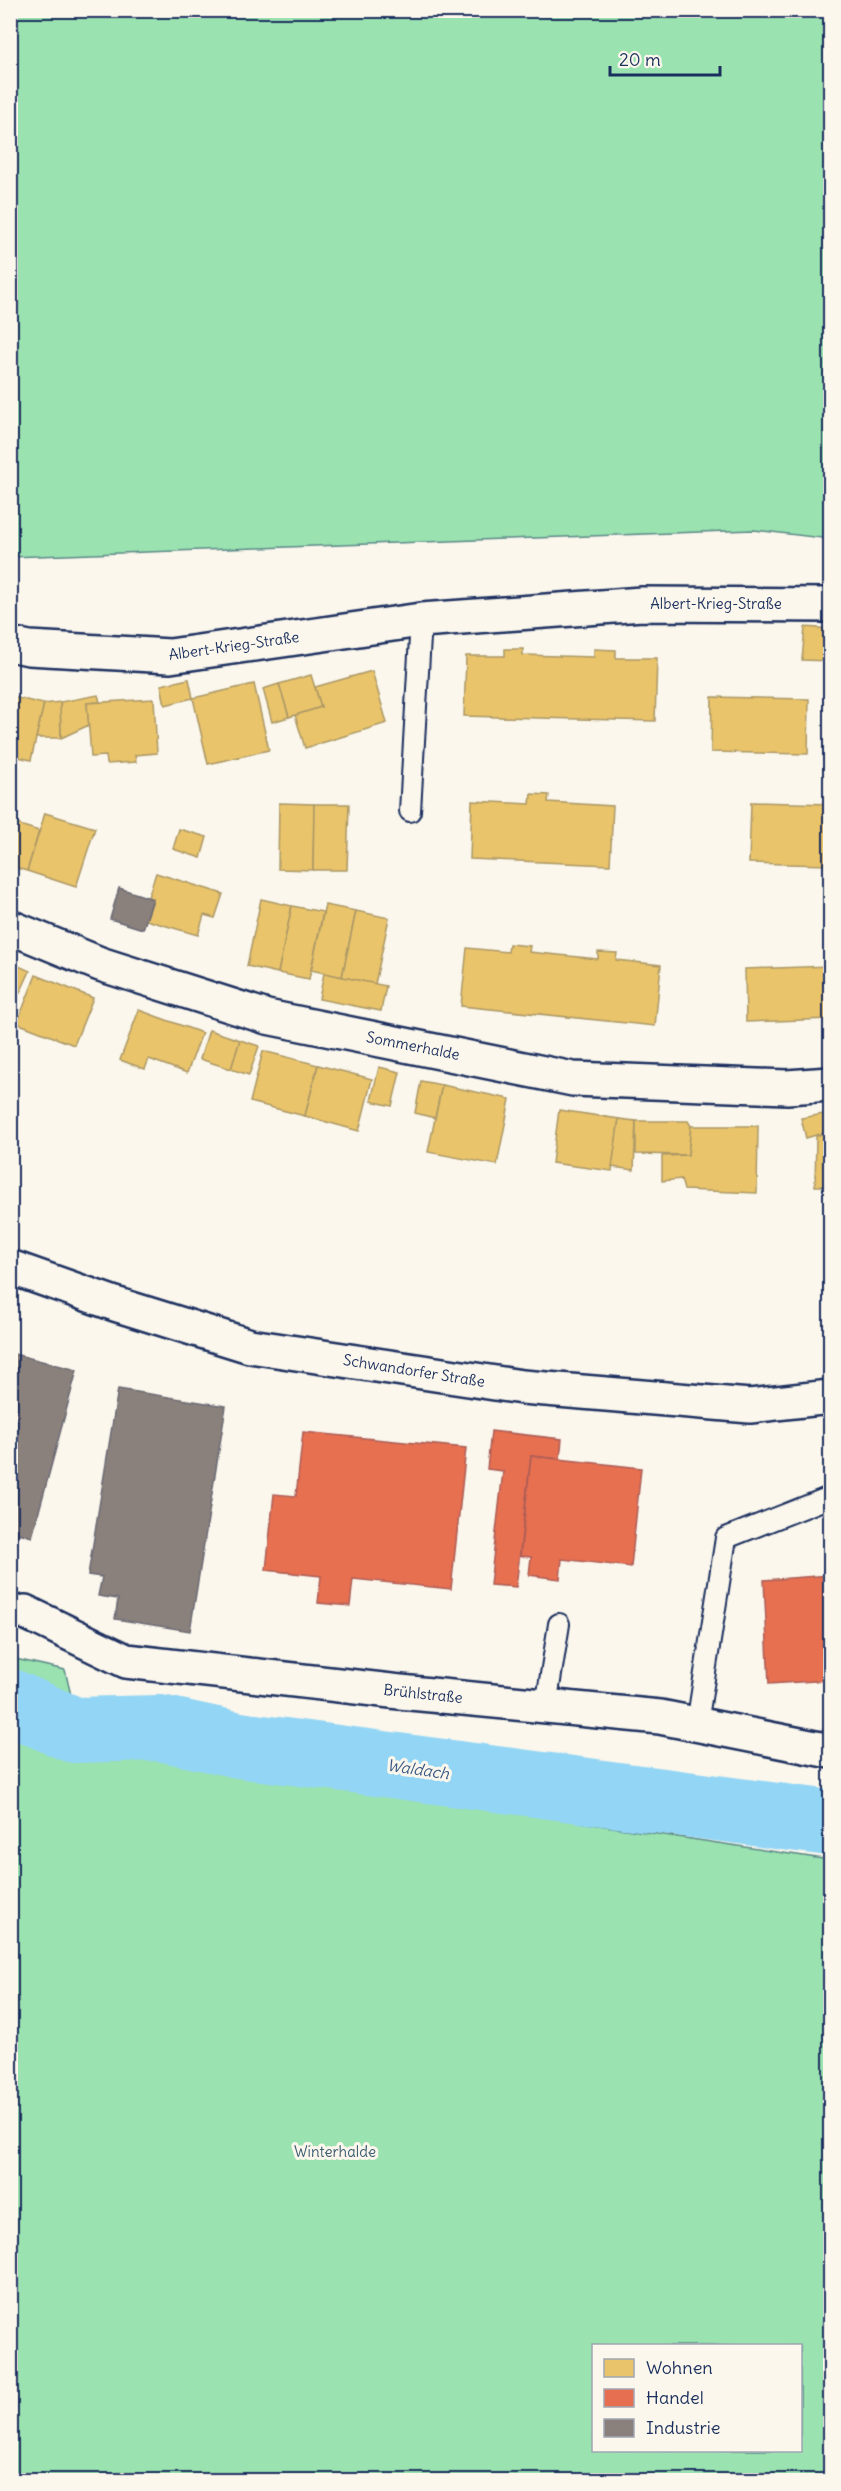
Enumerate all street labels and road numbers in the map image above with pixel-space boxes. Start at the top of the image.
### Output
street label: Albert-Krieg-Straße [650,594,782,613]
street label: Albert-Krieg-Straße [167,627,300,664]
street label: Sommerhalde [365,1027,461,1064]
street label: Schwandorfer Straße [342,1350,486,1391]
street label: Brühlstraße [383,1680,464,1707]

